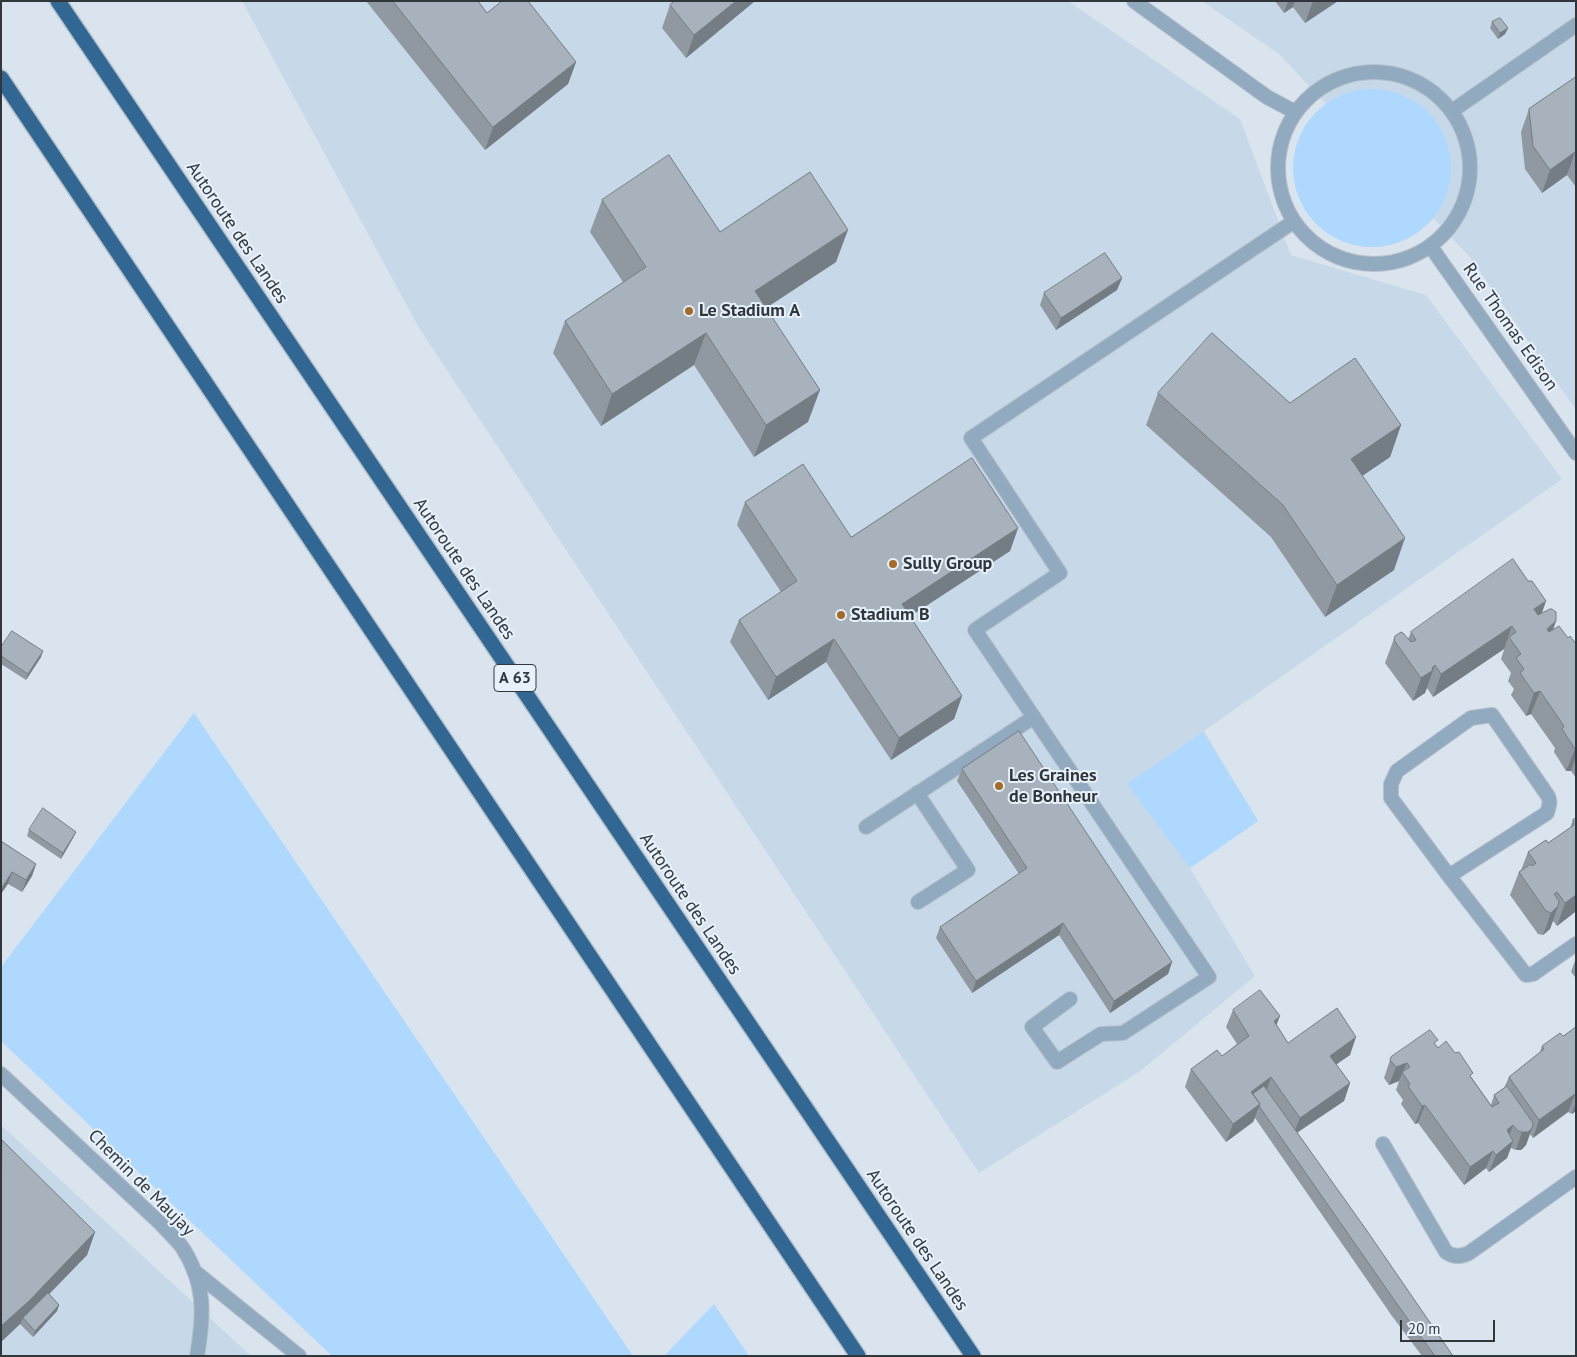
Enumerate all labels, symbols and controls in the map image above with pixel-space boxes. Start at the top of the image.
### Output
street label: Autoroute des Landes [182,158,292,308]
street label: Rue Thomas Edison [1458,259,1562,395]
place label: Le Stadium A [699,300,800,322]
marker: Le Stadium A [683,305,695,317]
street label: Autoroute des Landes [409,494,519,644]
place label: Sully Group [903,553,992,575]
marker: Sully Group [887,558,899,570]
place label: Stadium B [851,604,930,626]
marker: Stadium B [835,609,847,621]
road number: A 63 [494,664,536,691]
place label: Les Graines de Bonheur [1009,765,1097,808]
marker: Les Graines de Bonheur [993,780,1005,792]
street label: Autoroute des Landes [635,829,745,979]
street label: Chemin de Maujay [83,1125,199,1241]
street label: Autoroute des Landes [862,1165,972,1315]
scale bar [1402,1310,1497,1342]
text: 20 m [1408,1319,1441,1338]

